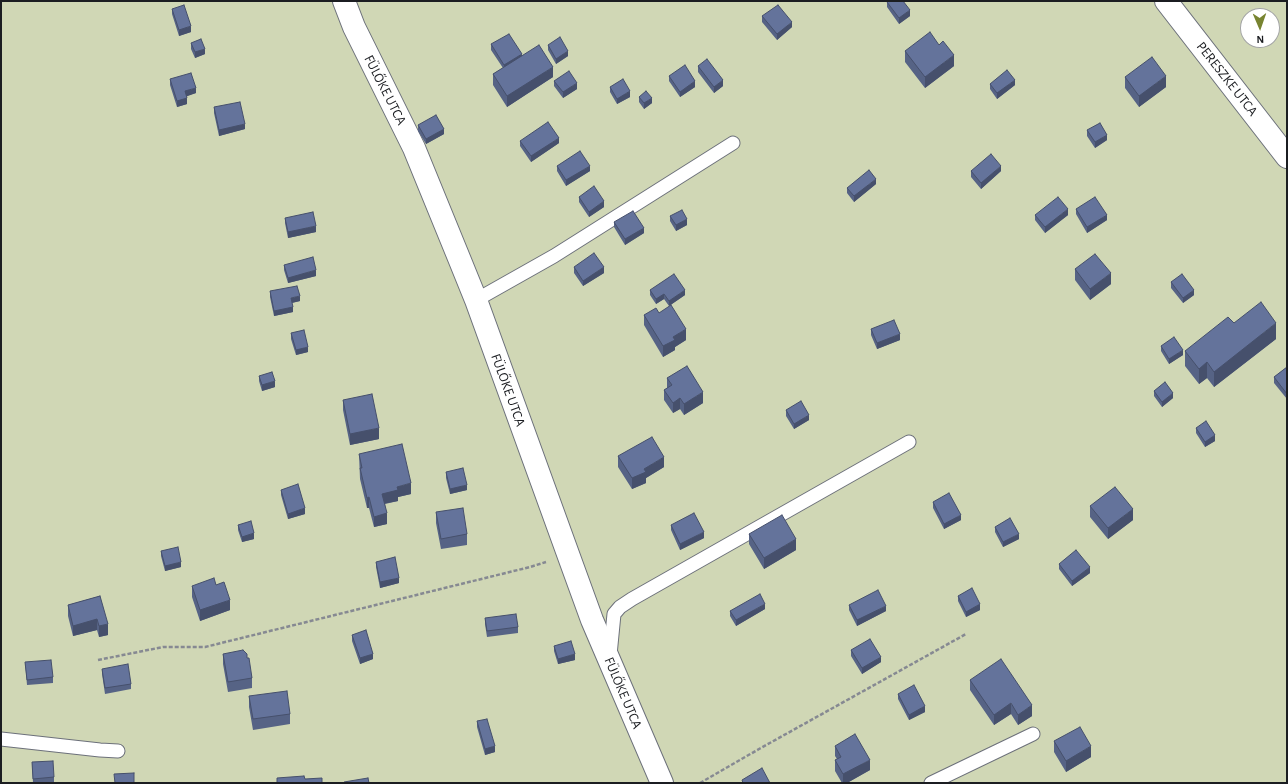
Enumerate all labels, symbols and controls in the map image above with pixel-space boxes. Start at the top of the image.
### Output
north arrow [1240,8,1280,48]
text: N [1256,34,1264,45]
street label: PERESZKE UTCA [1193,38,1261,120]
street label: FÜLŐKE UTCA [360,52,410,128]
street label: FÜLŐKE UTCA [487,351,529,429]
street label: FÜLŐKE UTCA [600,655,646,731]

